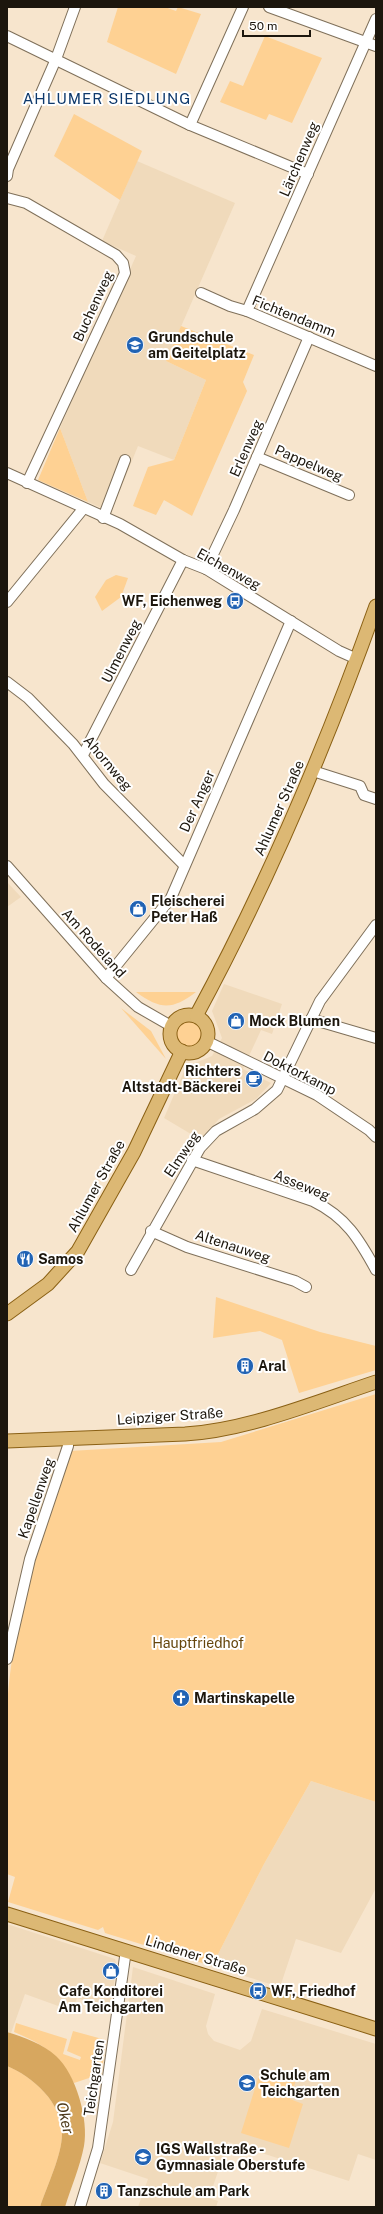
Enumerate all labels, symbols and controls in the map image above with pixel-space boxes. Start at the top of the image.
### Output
scale bar [243,12,310,38]
text: 50 m [249,19,277,33]
district label: AHLUMER SIEDLUNG [23,90,191,107]
street label: Lärchenweg [276,119,322,199]
street label: Buchenweg [70,268,116,344]
street label: Fichtendamm [250,292,338,340]
place label: Grundschule am Geitelplatz [148,329,246,361]
school or university icon: Grundschule am Geitelplatz [125,335,145,355]
street label: Erlenweg [226,417,266,479]
street label: Pappelweg [273,441,346,485]
street label: Eichenweg [194,545,264,593]
bus stop icon: WF, Eichenweg [225,591,245,611]
place label: WF, Eichenweg [122,593,222,609]
street label: Ulmenweg [98,616,144,685]
street label: Ahornweg [80,732,136,794]
street label: Ahlumer Straße [251,758,307,858]
street label: Der Anger [176,767,218,835]
place label: Fleischerei Peter Haß [151,893,225,925]
shop icon: Fleischerei Peter Haß [128,899,148,919]
street label: Am Rodeland [59,905,129,981]
shop icon: Mock Blumen [226,1011,246,1031]
place label: Mock Blumen [249,1013,340,1029]
street label: Doktorkamp [261,1048,339,1098]
place label: Richters Altstadt-Bäckerei [122,1063,241,1095]
cafe icon: Richters Altstadt-Bäckerei [244,1069,264,1089]
street label: Elmweg [161,1128,203,1180]
street label: Ahlumer Straße [64,1137,128,1235]
street label: Asseweg [272,1167,333,1204]
street label: Altenauweg [193,1226,273,1266]
restaurant icon: Samos [15,1249,35,1269]
place label: Samos [38,1251,83,1267]
building icon: Aral [235,1356,255,1376]
place label: Aral [258,1358,287,1374]
street label: Leipziger Straße [116,1404,224,1428]
street label: Kapellenweg [15,1455,57,1541]
park label: Hauptfriedhof [152,1635,244,1651]
church icon: Martinskapelle [171,1688,191,1708]
place label: Martinskapelle [194,1690,295,1706]
street label: Lindener Straße [144,1932,248,1978]
shop icon: Cafe Konditorei Am Teichgarten [101,1961,121,1981]
bus stop icon: WF, Friedhof [248,1981,268,2001]
place label: Cafe Konditorei Am Teichgarten [58,1983,164,2015]
place label: WF, Friedhof [271,1983,356,1999]
street label: Teichgarten [81,2039,107,2117]
place label: Schule am Teichgarten [260,2067,339,2099]
school or university icon: Schule am Teichgarten [237,2073,257,2093]
water label: Oker [54,2100,77,2136]
place label: IGS Wallstraße - Gymnasiale Oberstufe [156,2141,305,2173]
school or university icon: IGS Wallstraße - Gymnasiale Oberstufe [133,2147,153,2167]
building icon: Tanzschule am Park [94,2181,114,2201]
place label: Tanzschule am Park [117,2183,249,2199]

